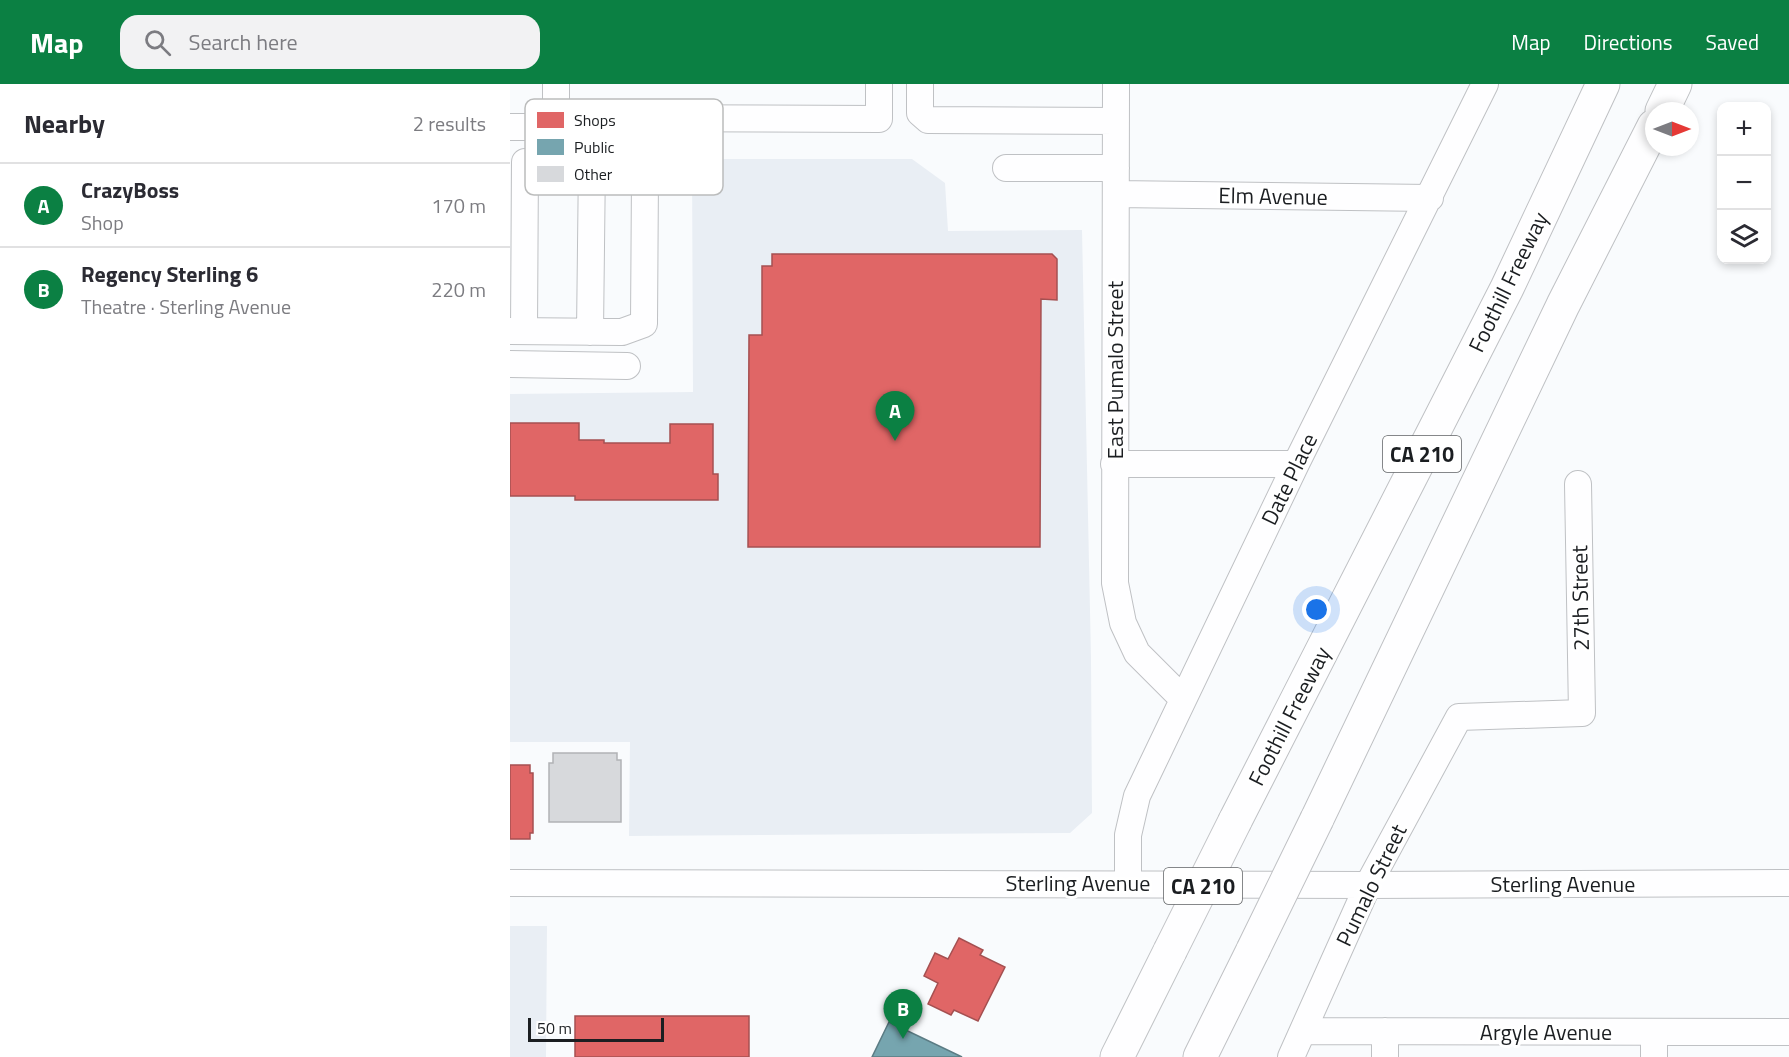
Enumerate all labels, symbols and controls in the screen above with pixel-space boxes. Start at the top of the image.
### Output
search box [120,15,540,69]
text: Map [30,21,84,64]
text: Search here [189,25,298,59]
icon: search [141,26,174,59]
text: Map [1511,26,1551,58]
text: Directions [1584,26,1673,58]
text: Saved [1706,26,1759,58]
legend [525,99,723,195]
north arrow [1645,102,1699,156]
map controls [1717,102,1771,264]
button: + [1717,102,1771,156]
text: Nearby [24,104,105,143]
text: 2 results [413,108,486,139]
text: Shops [574,108,616,132]
text: Public [574,135,615,159]
button: − [1717,156,1771,210]
text: Other [574,162,613,186]
text: CrazyBoss [81,173,179,207]
street label: Elm Avenue [1218,178,1328,214]
text: A [37,190,50,221]
text: 170 m [431,190,486,221]
street label: Foothill Freeway [1459,206,1557,358]
text: Shop [81,207,124,238]
button: layers [1717,210,1771,264]
text: Regency Sterling 6 [81,257,258,291]
text: B [37,274,50,305]
text: 220 m [431,274,486,305]
street label: East Pumalo Street [1098,281,1132,459]
text: Theatre · Sterling Avenue [81,291,291,322]
pin: A [876,392,914,441]
street label: Date Place [1252,427,1326,531]
road number: CA 210 [1383,436,1461,472]
street label: 27th Street [1562,545,1598,651]
your location [1302,595,1331,624]
street label: Foothill Freeway [1239,640,1339,792]
street label: Pumalo Street [1327,818,1415,952]
street label: Sterling Avenue [1006,866,1150,900]
street label: Sterling Avenue [1491,867,1635,901]
road number: CA 210 [1164,868,1242,904]
pin: B [884,990,922,1039]
scale bar [528,1015,664,1042]
street label: Argyle Avenue [1480,1015,1612,1049]
text: 50 m [537,1016,572,1040]

